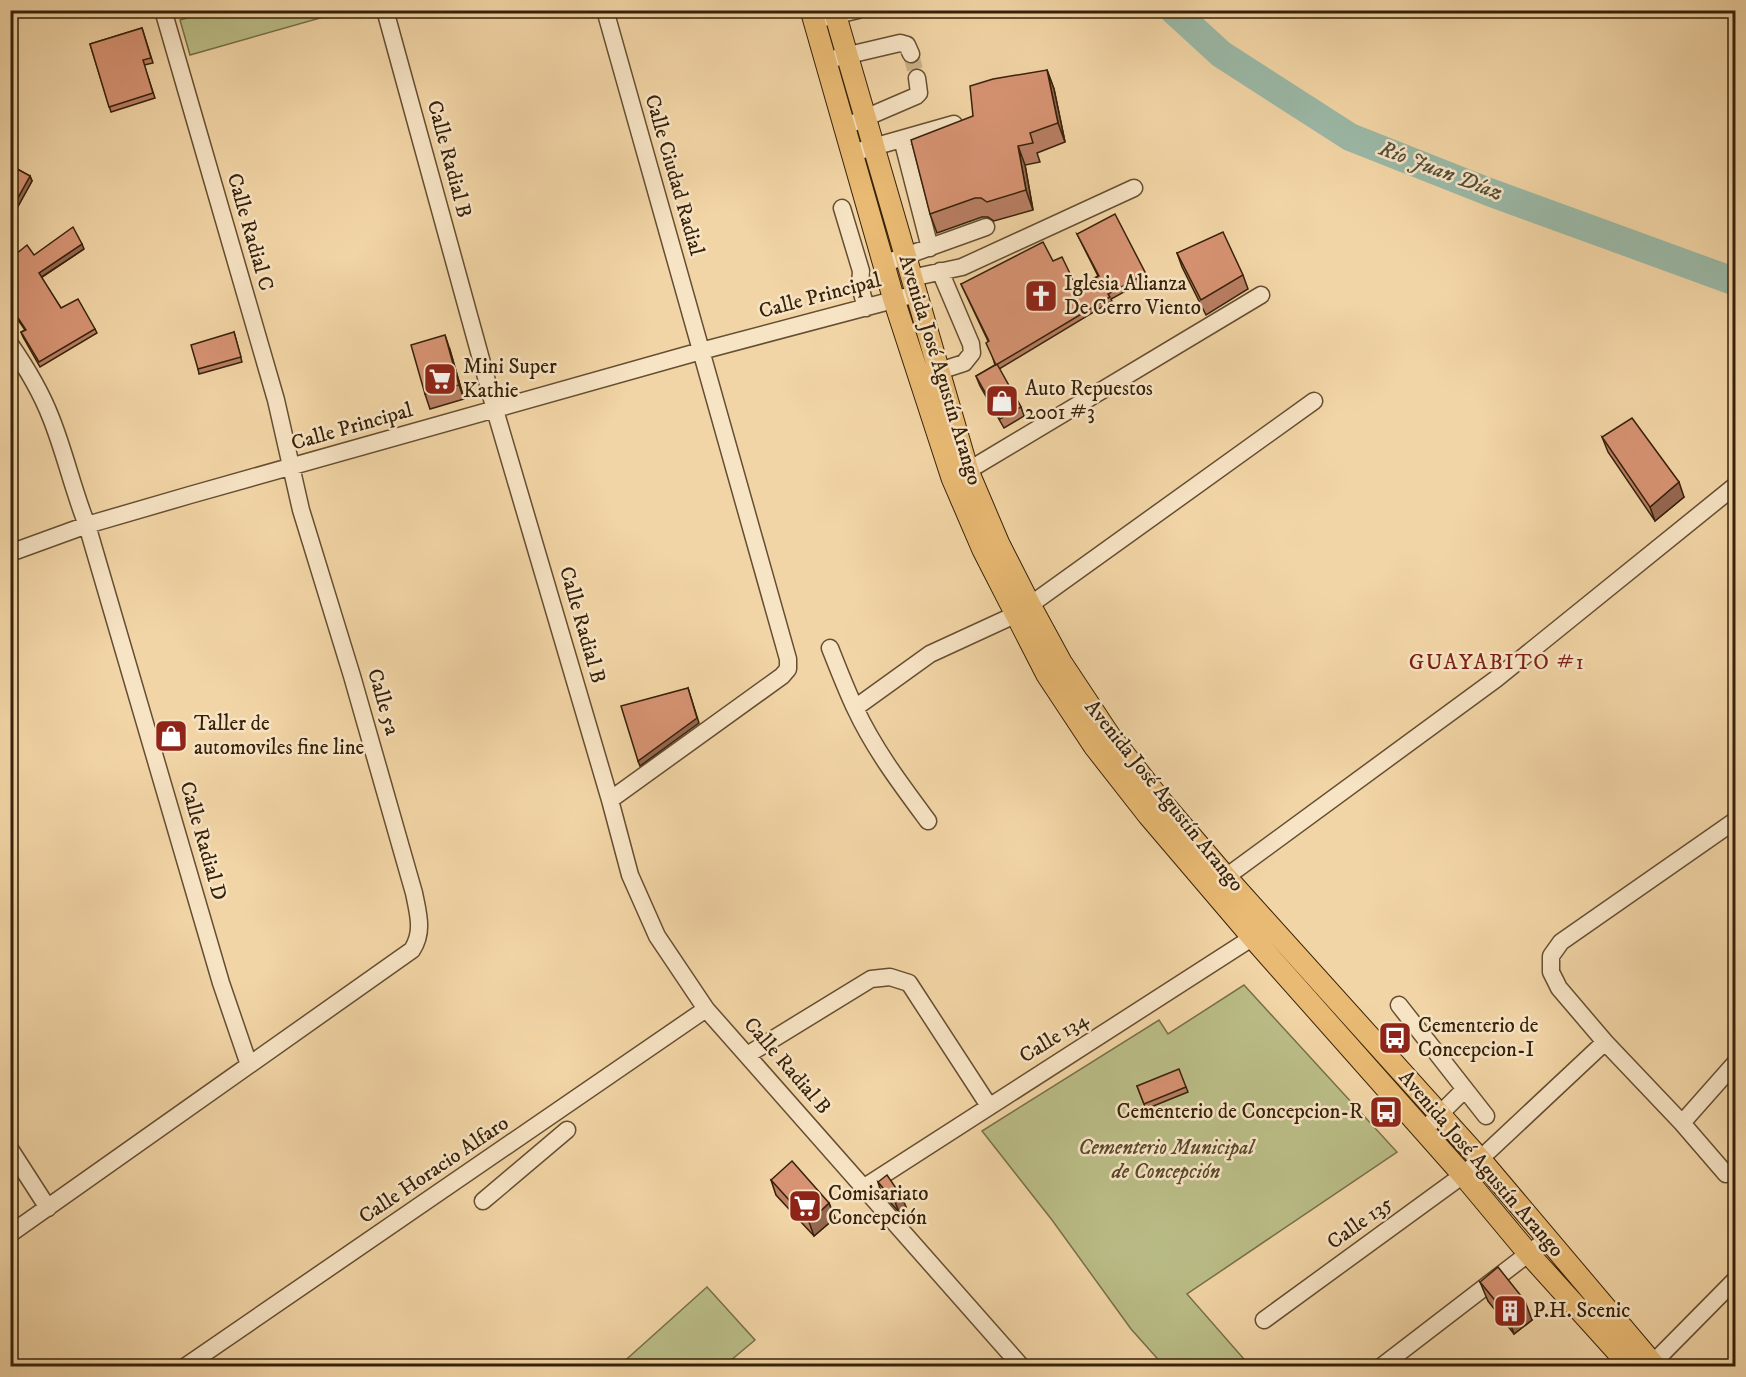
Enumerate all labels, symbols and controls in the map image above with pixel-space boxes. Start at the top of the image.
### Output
street label: Calle Ciudad Radial [639,91,710,259]
street label: Calle Radial B [421,97,477,221]
water label: Río Juan Díaz [1374,135,1507,207]
street label: Calle Radial C [221,170,279,294]
street label: Avenida José Agustín Arango [893,252,987,488]
street label: Calle Principal [756,267,884,325]
place label: Iglesia Alianza De Cerro Viento [1064,271,1201,321]
church icon: Iglesia Alianza De Cerro Viento [1023,278,1059,314]
place label: Mini Super Kathie [463,354,557,404]
supermarket icon: Mini Super Kathie [422,361,458,397]
place label: Auto Repuestos 2001 #3 [1025,376,1153,426]
shop icon: Auto Repuestos 2001 #3 [984,383,1020,419]
street label: Calle Principal [288,397,416,457]
street label: Calle Radial B [553,564,611,686]
district label: GUAYABITO #1 [1409,649,1585,676]
street label: Calle 5a [361,666,405,738]
street label: Avenida José Agustín Arango [1079,695,1249,897]
place label: Taller de automoviles fine line [194,711,365,761]
shop icon: Taller de automoviles fine line [153,718,189,754]
street label: Calle Radial D [174,778,232,904]
street label: Calle 134 [1015,1006,1094,1069]
street label: Calle Radial B [738,1012,836,1120]
place label: Cementerio de Concepcion-I [1418,1013,1539,1063]
bus stop icon: Cementerio de Concepcion-I [1377,1020,1413,1056]
street label: Avenida José Agustín Arango [1393,1065,1569,1263]
bus stop icon: Cementerio de Concepcion-R [1368,1094,1404,1130]
place label: Cementerio de Concepcion-R [1117,1099,1363,1125]
street label: Calle Horacio Alfaro [354,1110,514,1230]
park label: Cementerio Municipal de Concepción [1078,1135,1256,1185]
place label: Comisariato Concepción [828,1181,928,1231]
supermarket icon: Comisariato Concepción [787,1188,823,1224]
street label: Calle 135 [1322,1191,1398,1255]
building icon: P.H. Scenic [1492,1293,1528,1329]
place label: P.H. Scenic [1533,1298,1630,1324]

